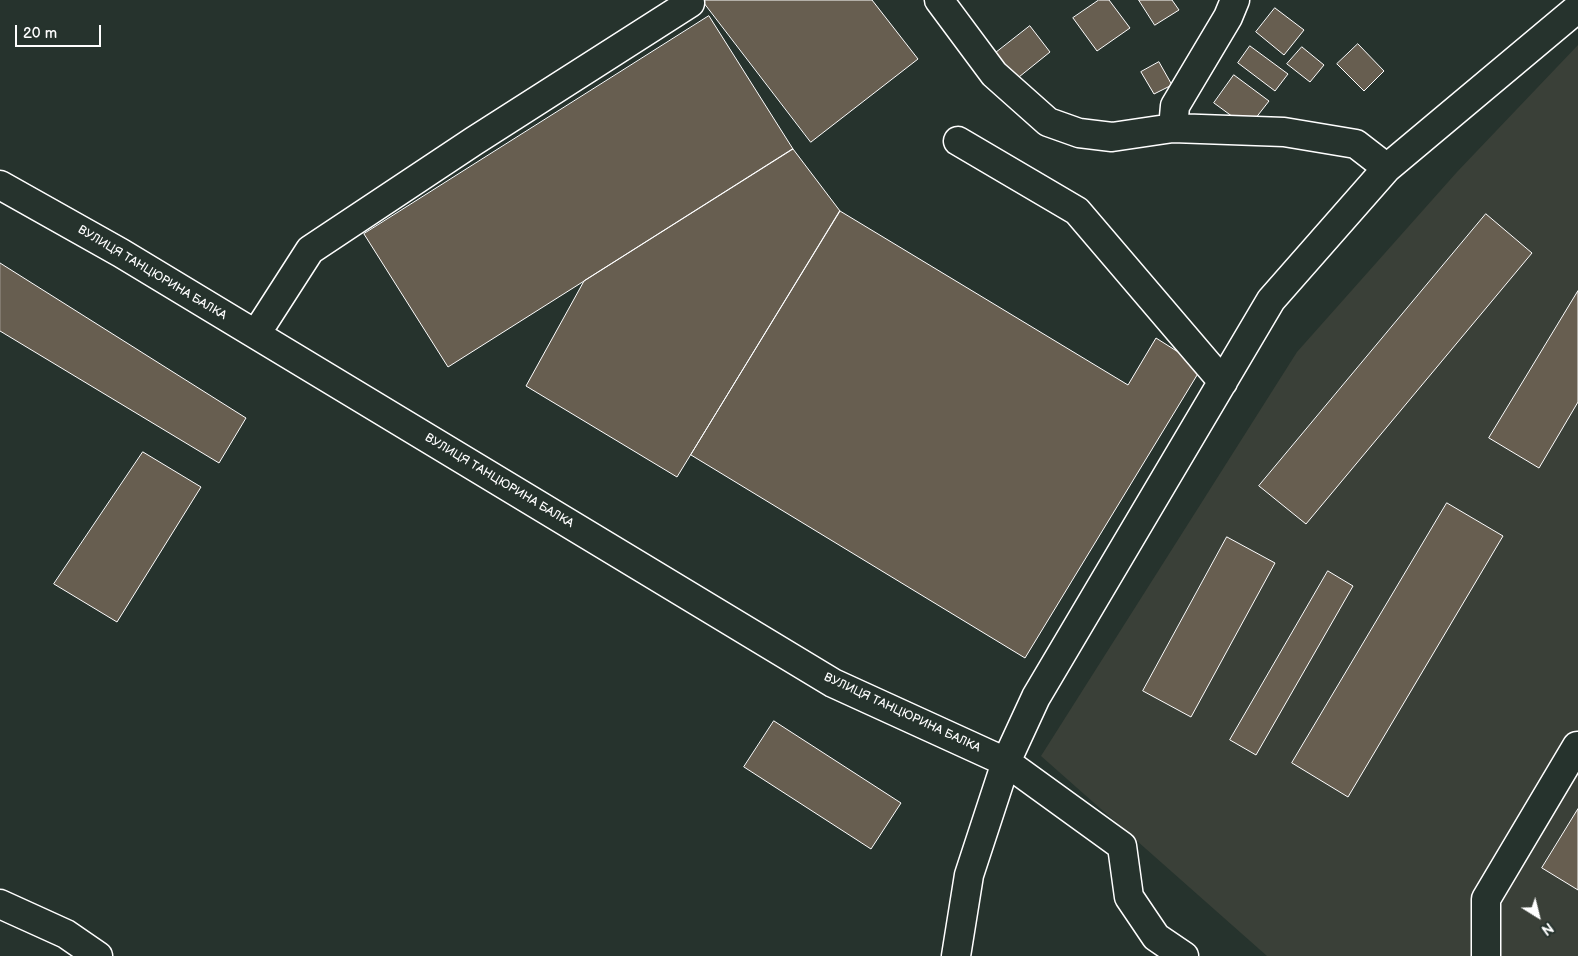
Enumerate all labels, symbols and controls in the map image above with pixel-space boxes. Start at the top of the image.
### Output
scale bar [18,15,104,47]
text: 20 m [23,24,57,43]
street label: ВУЛИЦЯ ТАНЦЮРИНА БАЛКА [75,223,229,323]
street label: ВУЛИЦЯ ТАНЦЮРИНА БАЛКА [422,431,576,531]
street label: ВУЛИЦЯ ТАНЦЮРИНА БАЛКА [821,670,983,756]
north arrow [1513,891,1563,941]
text: N [1538,919,1556,939]

